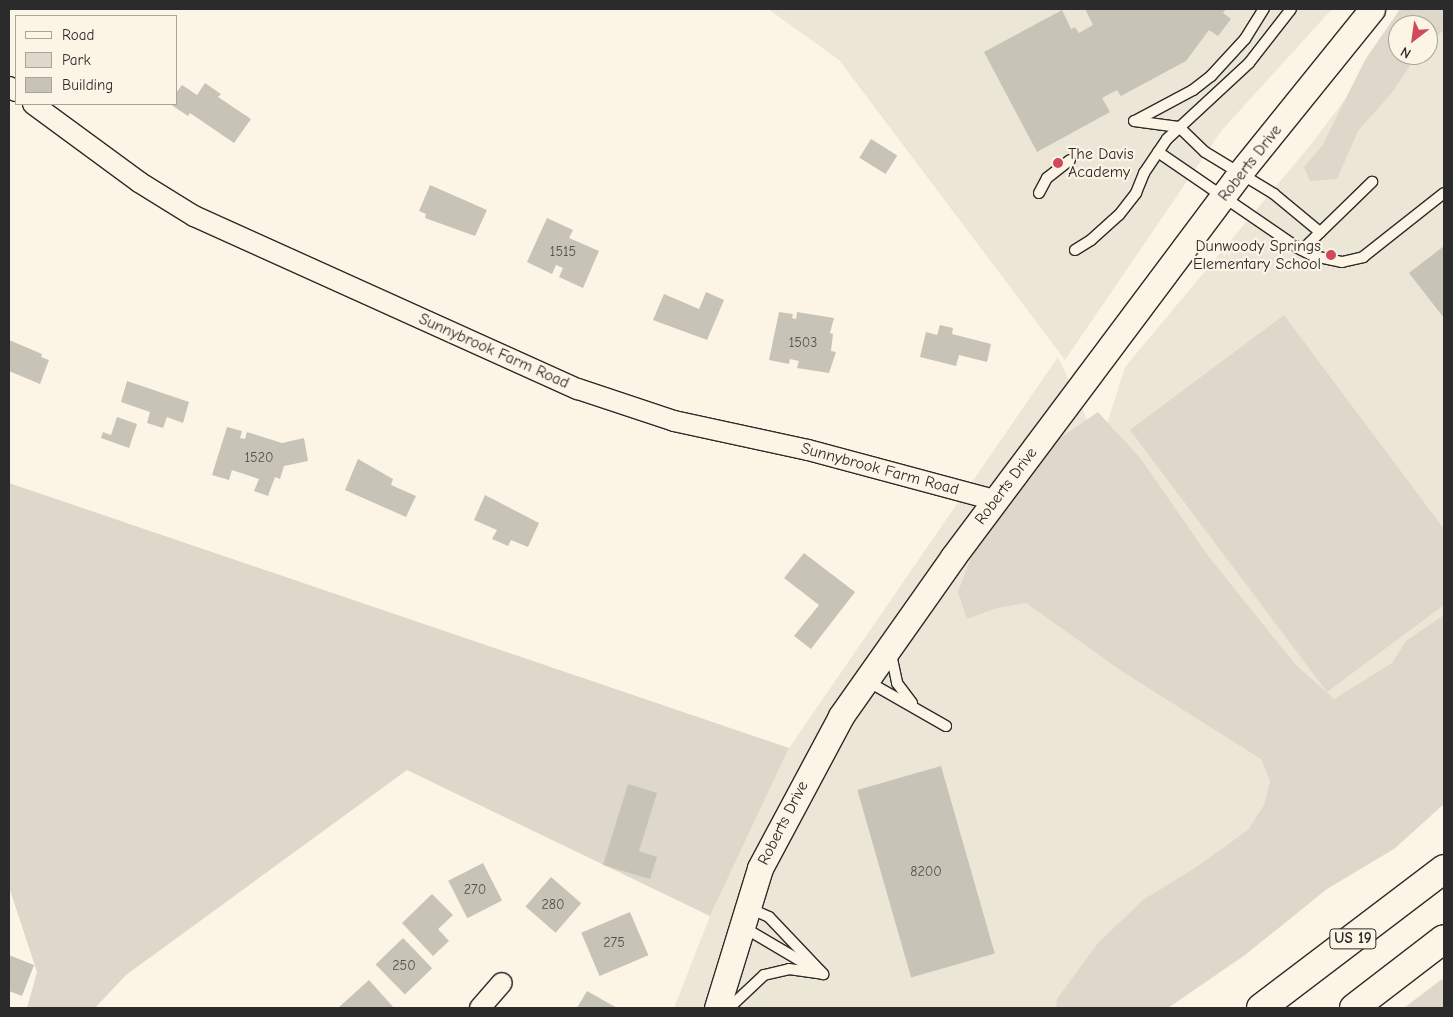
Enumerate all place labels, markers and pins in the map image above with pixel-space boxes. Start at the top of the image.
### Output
place label: The Davis Academy [1068,144,1134,182]
marker: The Davis Academy [1052,157,1064,169]
place label: Dunwoody Springs Elementary School [1193,236,1321,274]
marker: Dunwoody Springs Elementary School [1325,249,1337,261]

